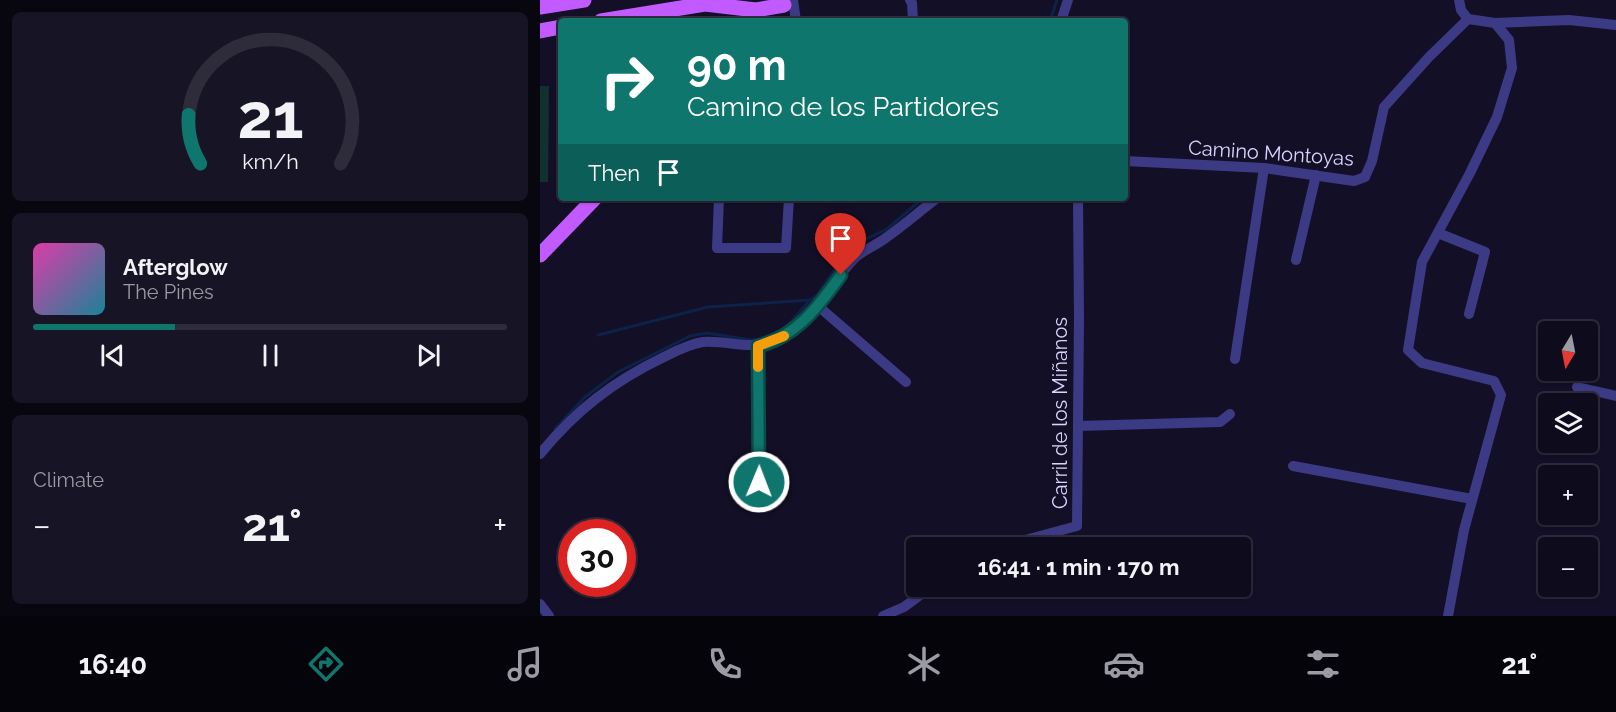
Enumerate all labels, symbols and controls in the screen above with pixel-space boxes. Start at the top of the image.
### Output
text: 90 m [687,41,787,90]
icon: right [588,42,666,120]
text: 21 [237,79,303,153]
text: Camino de los Partidores [687,91,999,122]
street label: Camino Montoyas [1187,135,1355,171]
text: km/h [242,149,298,174]
icon: arrive [652,156,685,189]
text: Then [588,160,640,186]
pin [815,213,866,275]
icon: arrive [824,222,857,255]
text: Afterglow [123,254,228,280]
text: The Pines [123,280,214,304]
street label: Carril de los Miñanos [1048,317,1072,509]
north arrow [1538,321,1598,381]
map controls [1538,321,1598,597]
icon: previous [96,339,129,372]
icon: pause [254,339,287,372]
icon: next [412,339,445,372]
button: layers [1538,393,1598,453]
position arrow [727,450,791,514]
button: + [1538,465,1598,525]
text: Climate [33,468,104,492]
text: 21° [242,499,302,552]
text: − [33,506,51,545]
text: + [493,506,507,545]
speed limit sign: 30 [558,519,636,597]
button: − [1538,537,1598,597]
text: 16:41 · 1 min · 170 m [977,554,1180,580]
icon: directions [305,643,347,685]
icon: music [504,643,546,685]
icon: phone [704,643,746,685]
icon: climate [903,643,945,685]
icon: car [1103,643,1145,685]
icon: filters [1302,643,1344,685]
text: 16:40 [79,649,147,680]
text: 21° [1502,649,1537,680]

